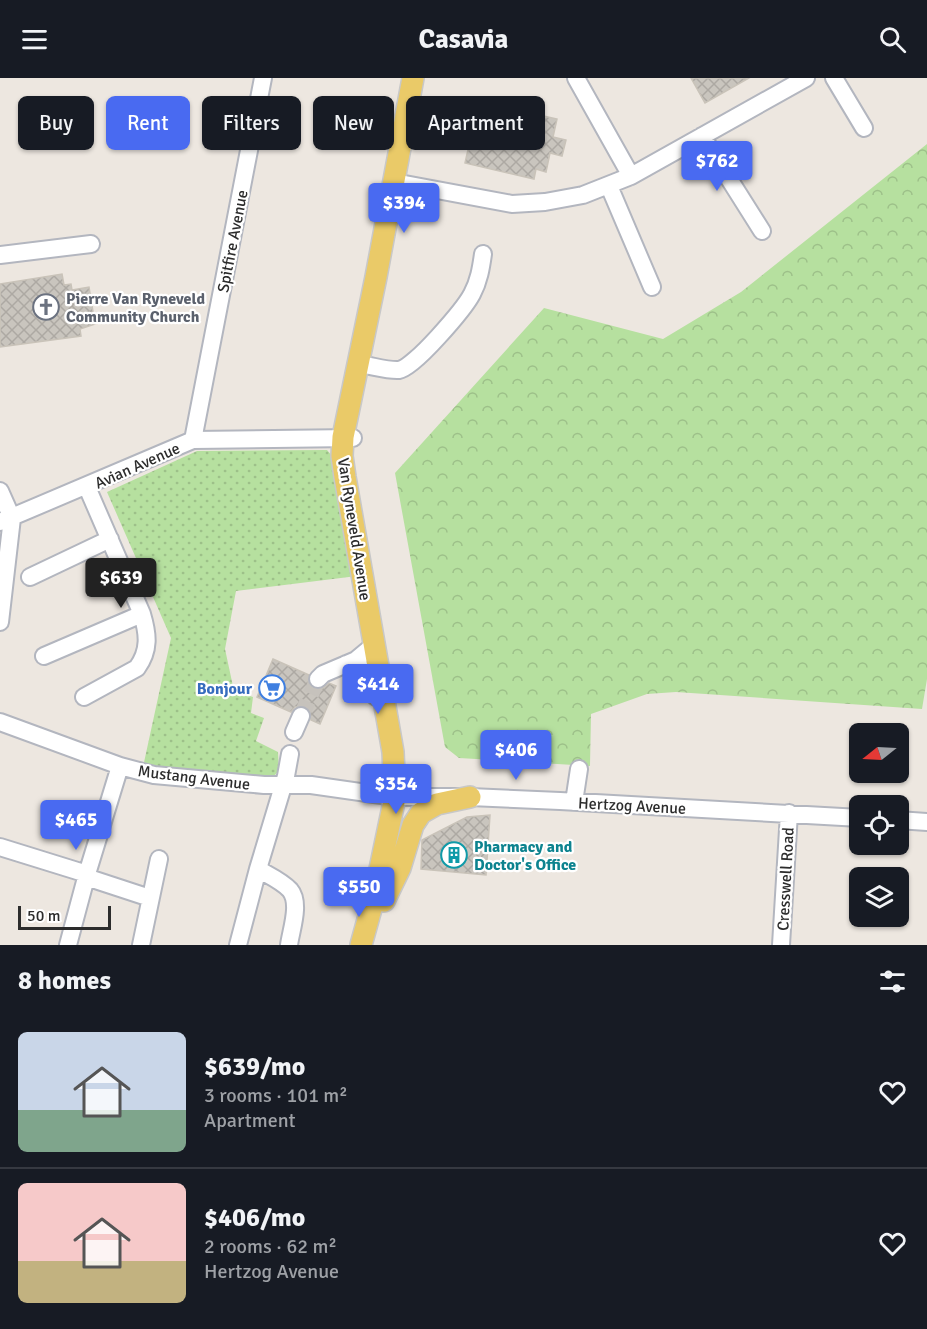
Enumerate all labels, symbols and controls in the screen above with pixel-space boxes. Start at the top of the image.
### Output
icon: menu [18,23,51,56]
text: Casavia [419,23,508,56]
icon: search [876,23,909,56]
chip: Buy [18,96,94,150]
chip: Rent [106,96,190,150]
chip: Filters [202,96,301,150]
chip: New [313,96,394,150]
chip: Apartment [406,96,545,150]
pin: $762 [681,141,753,192]
text: $762 [695,148,739,173]
pin: $394 [368,183,440,234]
street label: Spitfire Avenue [213,188,253,294]
text: $394 [382,190,426,215]
place label: Pierre Van Ryneveld Community Church [66,289,205,327]
church icon: Pierre Van Ryneveld Community Church [31,292,61,322]
street label: Avian Avenue [92,438,183,494]
street label: Van Ryneveld Avenue [333,456,375,602]
pin: $639 [85,558,157,609]
text: $639 [99,565,143,590]
pin: $414 [342,664,414,715]
text: $414 [356,671,400,696]
supermarket icon: Bonjour [257,673,287,703]
place label: Bonjour [197,679,253,699]
north arrow [849,723,909,783]
map controls [849,723,909,927]
pin: $406 [480,730,552,781]
text: $406 [494,737,538,762]
street label: Mustang Avenue [137,761,251,795]
pin: $354 [360,764,432,815]
text: $354 [374,771,418,796]
street label: Hertzog Avenue [577,793,686,819]
button: locate [849,795,909,855]
pin: $465 [40,800,112,851]
text: $465 [54,807,98,832]
street label: Cresswell Road [773,827,799,931]
place label: Pharmacy and Doctor's Office [474,837,576,875]
building icon: Pharmacy and Doctor's Office [439,840,469,870]
pin: $550 [323,867,395,918]
button: layers [849,867,909,927]
text: $550 [337,874,381,899]
scale bar [18,903,111,930]
text: 50 m [27,906,61,926]
text: 8 homes [18,965,111,997]
icon: filters [876,965,909,998]
text: $639/mo [204,1051,305,1083]
icon: home [66,1056,138,1128]
icon: heart [876,1076,909,1109]
text: 3 rooms · 101 m² [204,1083,348,1108]
text: Apartment [204,1108,296,1133]
text: $406/mo [204,1202,305,1234]
icon: home [66,1207,138,1279]
icon: heart [876,1227,909,1260]
text: 2 rooms · 62 m² [204,1234,337,1259]
text: Hertzog Avenue [204,1259,339,1284]

